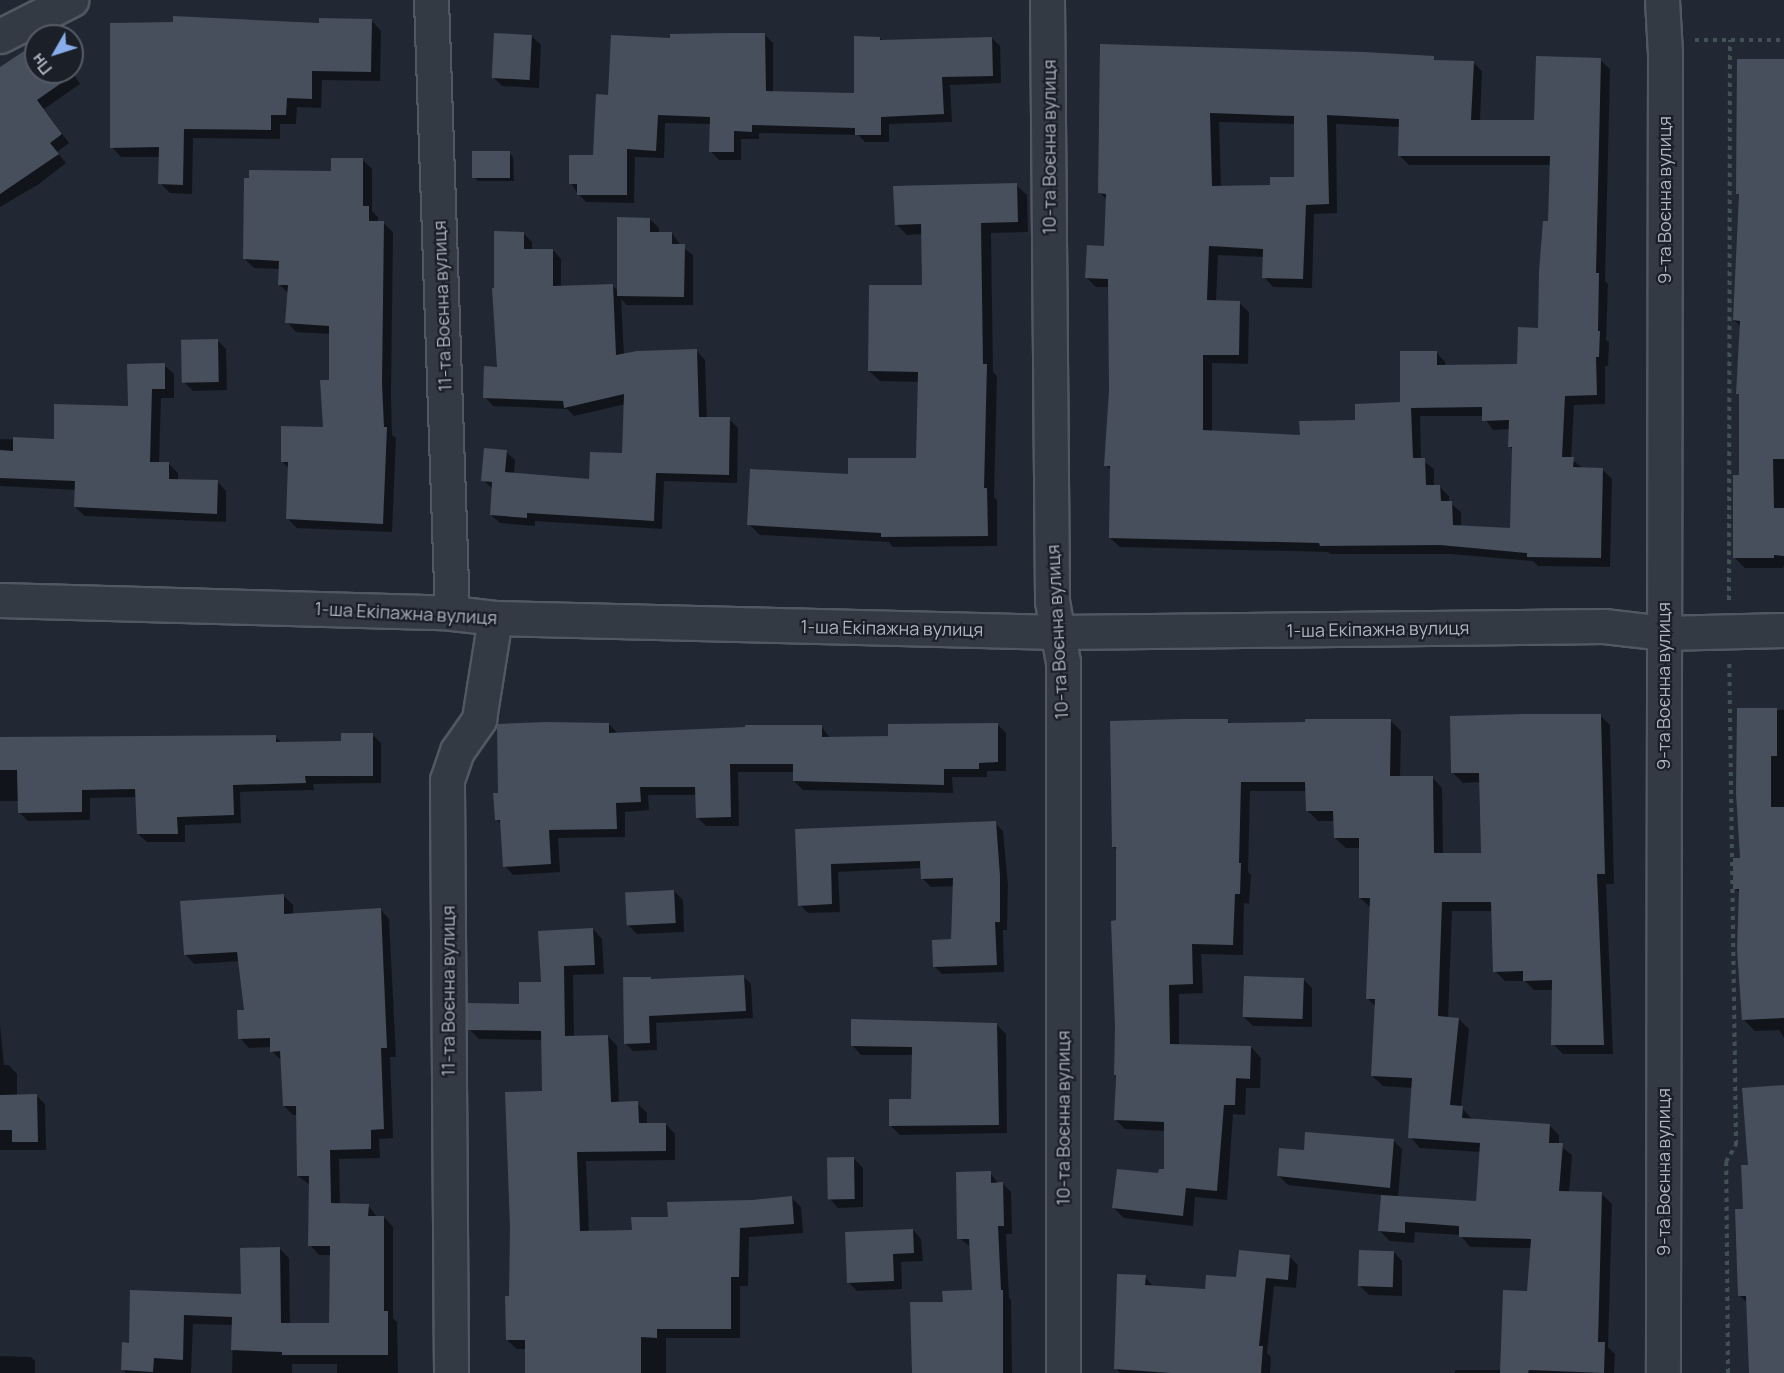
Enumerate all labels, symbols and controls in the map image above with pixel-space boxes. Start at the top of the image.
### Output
north arrow [24,24,84,84]
text: Пн [26,49,57,79]
street label: 10-та Воєнна вулиця [1038,60,1060,234]
street label: 9-та Воєнна вулиця [1653,116,1675,284]
street label: 11-та Воєнна вулиця [428,220,456,392]
street label: 10-та Воєнна вулиця [1042,544,1072,720]
street label: 1-ша Екіпажна вулиця [314,597,498,629]
street label: 9-та Воєнна вулиця [1652,602,1674,770]
street label: 1-ша Екіпажна вулиця [800,616,984,640]
street label: 1-ша Екіпажна вулиця [1286,617,1470,641]
street label: 11-та Воєнна вулиця [437,906,459,1076]
street label: 10-та Воєнна вулиця [1052,1031,1074,1205]
street label: 9-та Воєнна вулиця [1652,1088,1674,1256]

